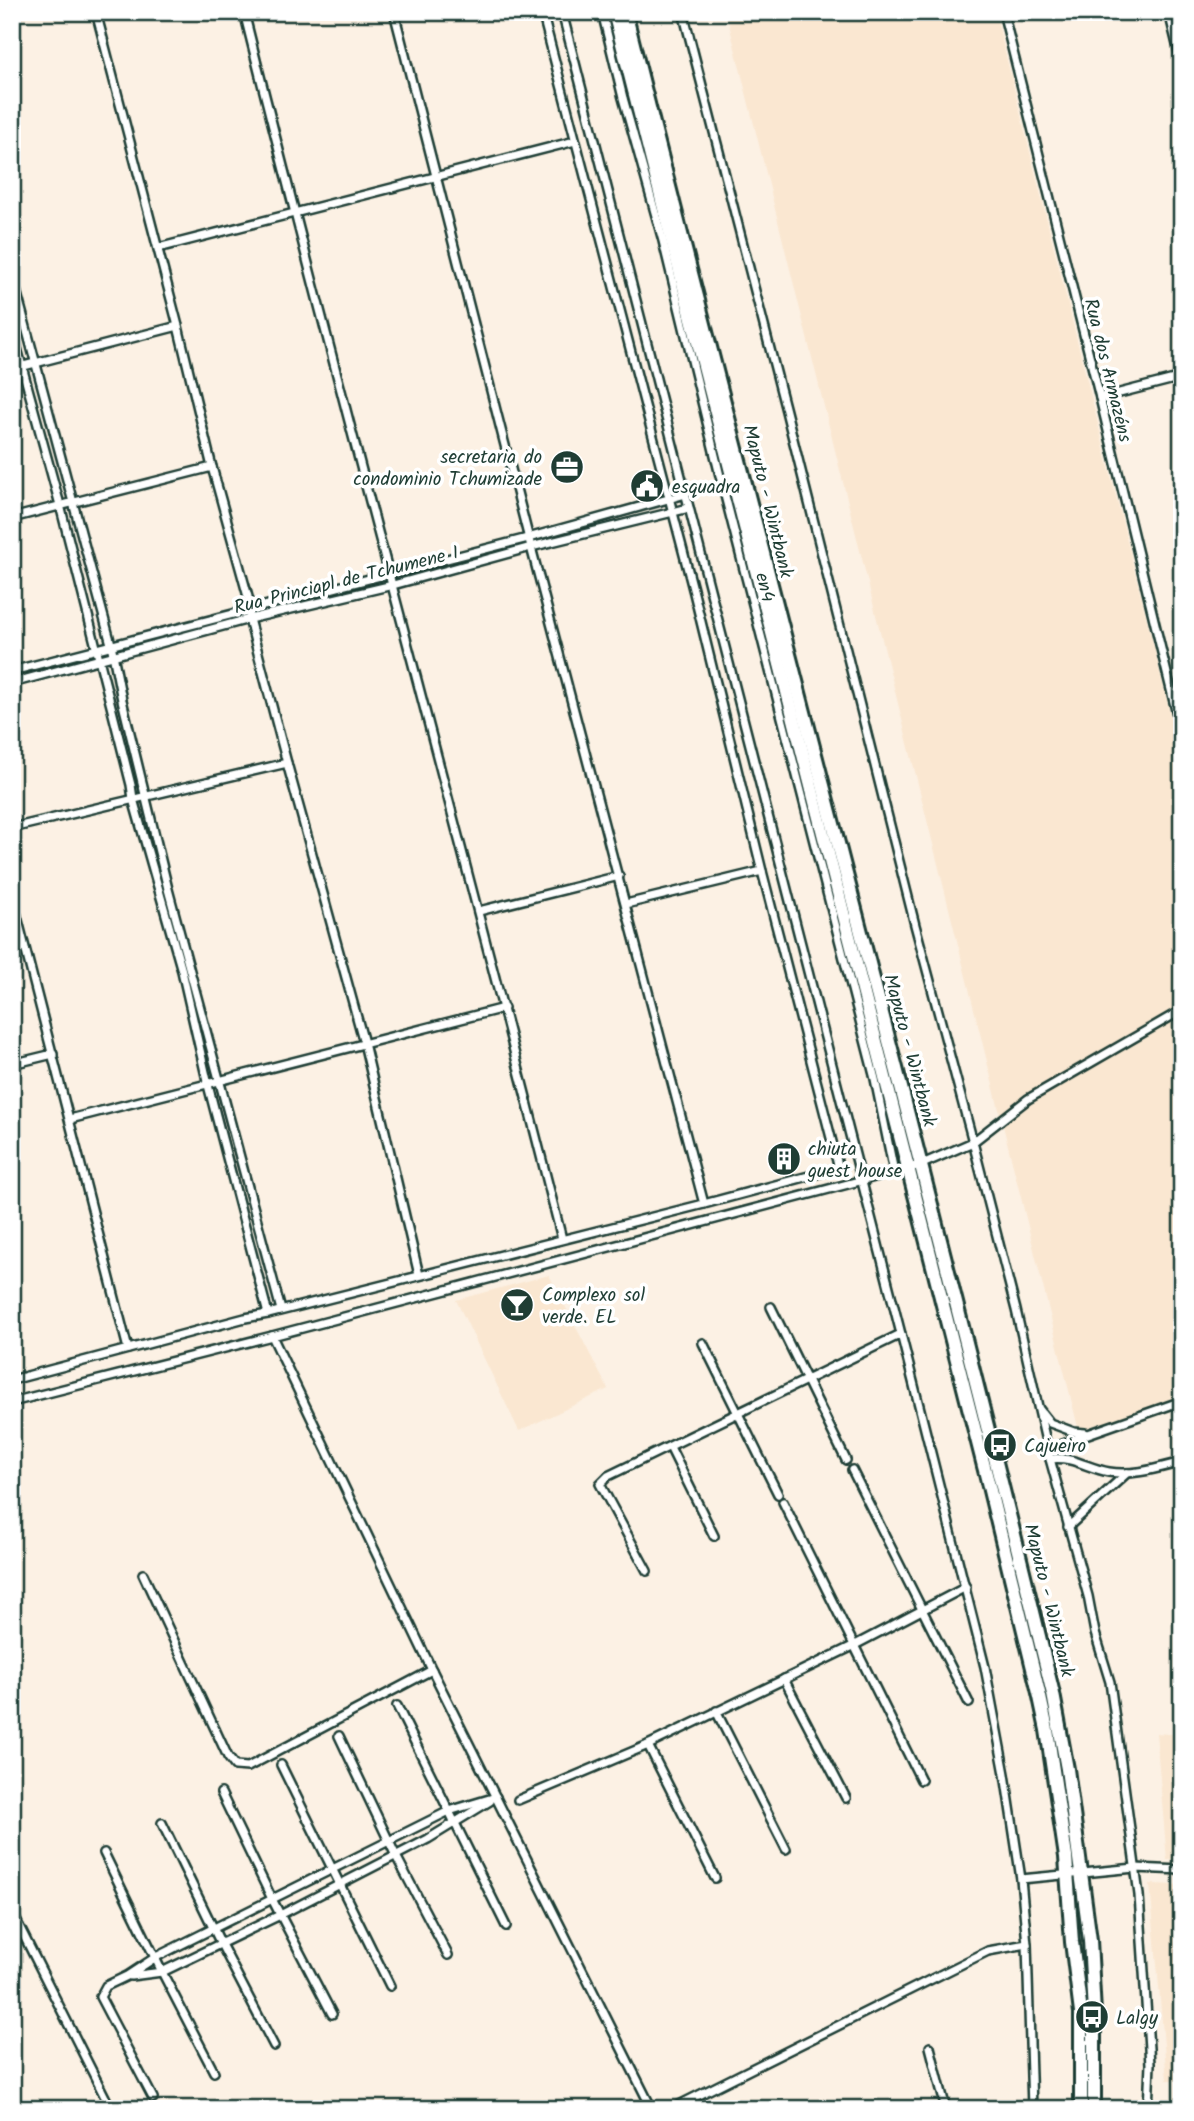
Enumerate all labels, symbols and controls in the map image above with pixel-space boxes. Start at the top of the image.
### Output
street label: Rua dos Armazéns [1075,295,1139,446]
street label: Maputo - Wintbank [734,422,801,581]
place label: secretaria do condominio Tchumizade [353,443,542,495]
office icon: secretaria do condominio Tchumizade [548,448,586,486]
public building icon: esquadra [628,467,666,505]
place label: esquadra [672,473,740,503]
street label: Rua Princiapl de Tchumene I [231,538,462,623]
street label: en4 [746,570,782,605]
street label: Maputo - Wintbank [874,971,944,1130]
place label: chiuta guest house [807,1135,903,1187]
building icon: chiuta guest house [765,1140,803,1178]
place label: Complexo sol verde. EL [542,1281,645,1333]
bar icon: Complexo sol verde. EL [498,1286,536,1324]
bus stop icon: Cajueiro [981,1426,1019,1464]
place label: Cajueiro [1024,1432,1086,1462]
street label: Maputo - Wintbank [1015,1521,1082,1680]
bus stop icon: Lalgy [1073,1998,1111,2036]
place label: Lalgy [1116,2004,1159,2034]

